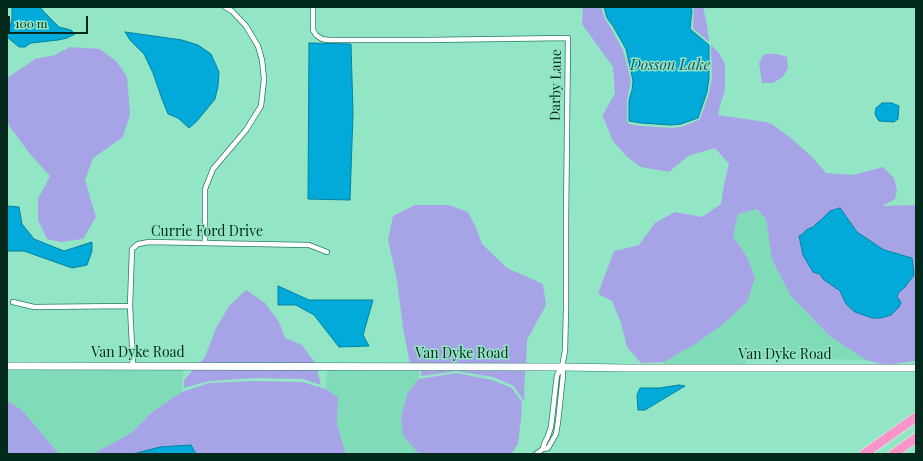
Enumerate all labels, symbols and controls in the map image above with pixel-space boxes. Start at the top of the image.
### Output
scale bar [10,8,90,34]
text: 100 m [15,15,47,31]
street label: Darby Lane [547,49,565,121]
water label: Dosson Lake [630,56,710,74]
street label: Currie Ford Drive [151,224,263,240]
street label: Van Dyke Road [91,345,185,361]
street label: Van Dyke Road [415,346,509,362]
street label: Van Dyke Road [738,347,832,363]

